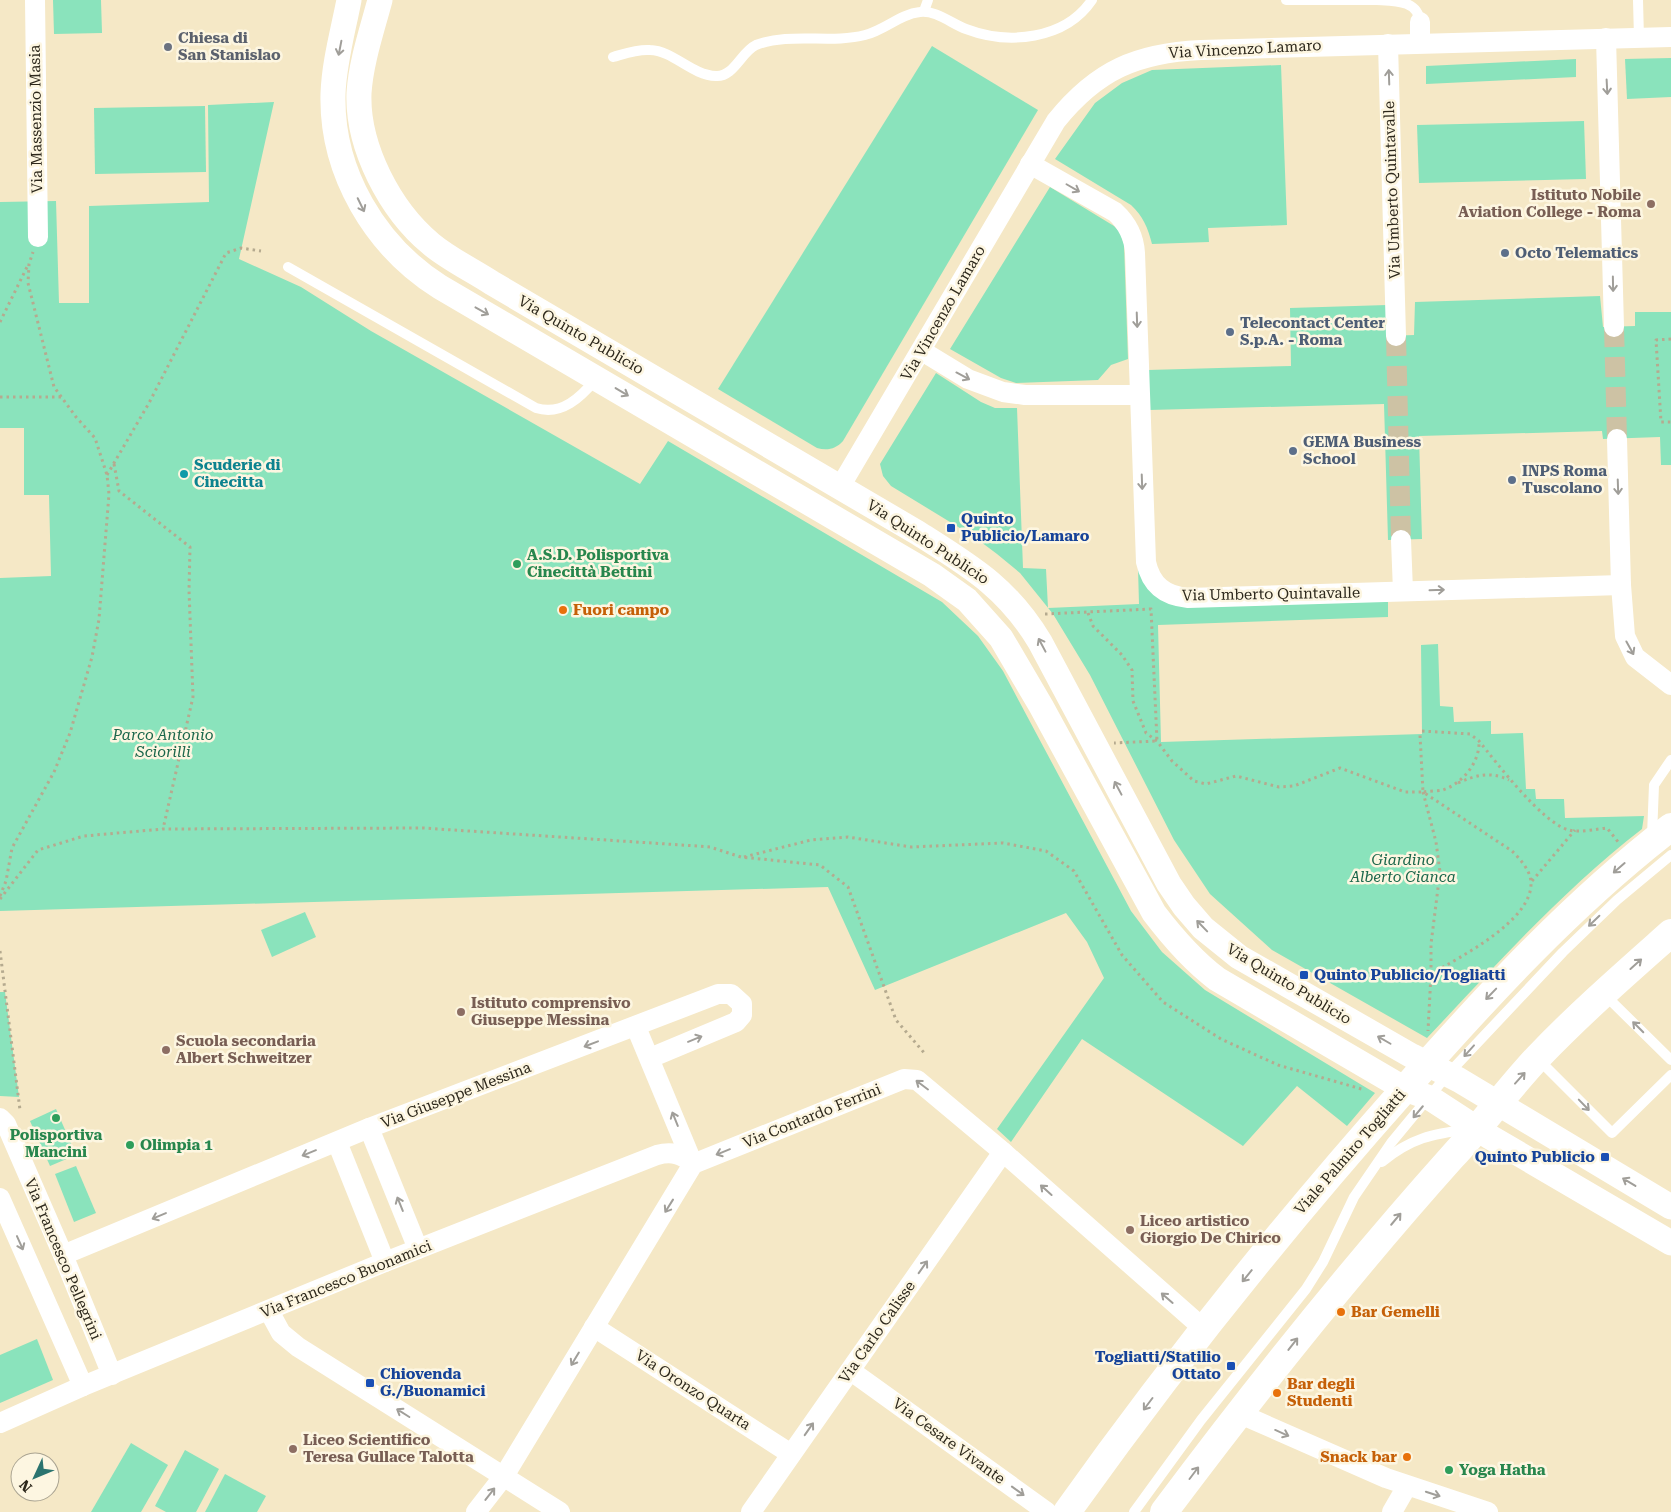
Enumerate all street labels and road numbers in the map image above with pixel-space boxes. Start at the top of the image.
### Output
street label: Via Vincenzo Lamaro [1168,36,1322,62]
street label: Via Massenzio Masia [26,45,46,193]
street label: Via Umberto Quintavalle [1380,101,1404,279]
street label: Via Vincenzo Lamaro [897,242,989,384]
street label: Via Quinto Publicio [515,292,647,378]
street label: Via Quinto Publicio [864,496,992,588]
street label: Via Umberto Quintavalle [1182,583,1360,605]
street label: Via Quinto Publicio [1223,940,1355,1028]
street label: Via Giuseppe Messina [379,1058,533,1132]
street label: Via Contardo Ferrini [740,1080,884,1152]
street label: Viale Palmiro Togliatti [1291,1086,1409,1218]
street label: Via Francesco Pellegrini [21,1176,105,1343]
street label: Via Francesco Buonamici [258,1236,434,1322]
street label: Via Carlo Calisse [835,1277,919,1387]
street label: Via Oronzo Quarta [632,1346,754,1434]
street label: Via Cesare Vivante [889,1394,1009,1488]

